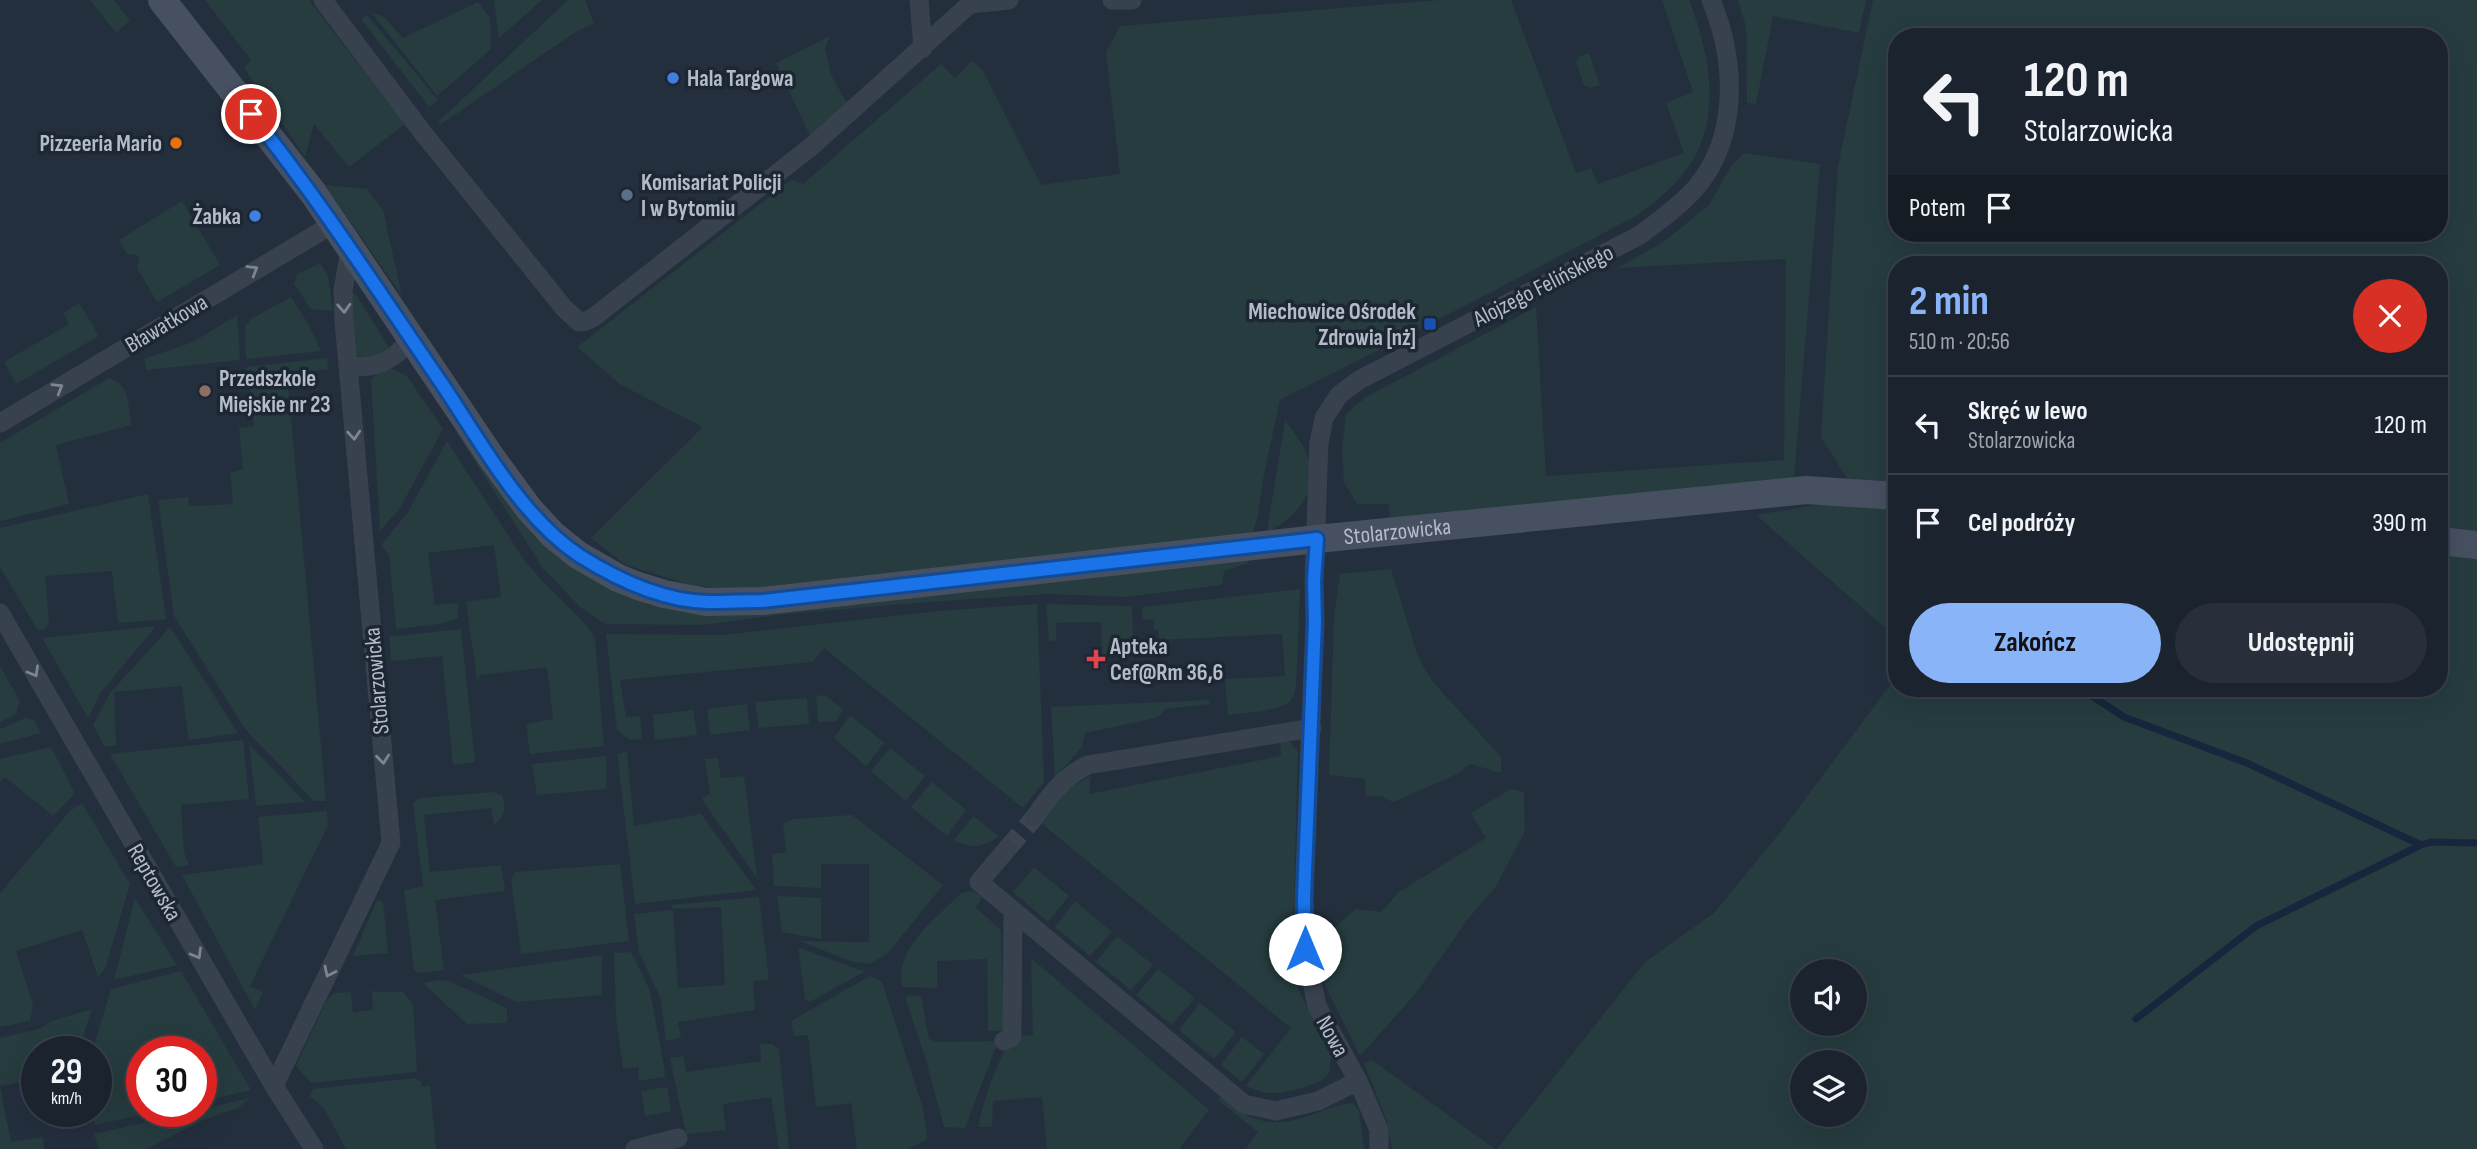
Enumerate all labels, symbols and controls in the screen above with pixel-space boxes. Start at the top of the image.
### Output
text: 120 m [2024,52,2129,111]
icon: left [1909,56,2000,147]
place label: Hala Targowa [687,65,793,93]
marker: Hala Targowa [665,70,681,86]
pin [221,84,281,144]
icon: arrive [232,95,270,133]
text: Stolarzowicka [2024,112,2173,151]
place label: Pizzeeria Mario [39,130,162,158]
marker: Pizzeeria Mario [168,135,184,151]
place label: Komisariat Policji I w Bytomiu [641,169,782,223]
marker: Komisariat Policji I w Bytomiu [619,187,635,203]
icon: arrive [1980,189,2018,227]
text: Potem [1909,193,1966,224]
place label: Żabka [193,203,241,231]
marker: Żabka [247,208,263,224]
street label: Alojzego Felińskiego [1468,239,1618,334]
one-way arrow [246,266,259,279]
text: 2 min [1909,276,1989,327]
button: close [2353,279,2427,353]
street label: Bławatkowa [120,288,213,359]
place label: Miechowice Ośrodek Zdrowia [nż] [1248,298,1416,352]
one-way arrow [336,303,351,314]
marker: Miechowice Ośrodek Zdrowia [nż] [1422,316,1438,332]
text: 510 m · 20:56 [1909,328,2010,356]
place label: Przedszkole Miejskie nr 23 [219,365,331,419]
one-way arrow [51,383,64,396]
marker: Przedszkole Miejskie nr 23 [197,383,213,399]
text: Skręć w lewo [1968,396,2088,427]
icon: left [1909,406,1947,444]
text: 120 m [2374,410,2427,441]
text: Stolarzowicka [1968,427,2075,455]
one-way arrow [346,430,361,441]
icon: arrive [1909,504,1947,542]
text: Cel podróży [1968,508,2075,539]
text: 390 m [2372,508,2427,539]
street label: Stolarzowicka [1342,513,1452,551]
button: Zakończ [1909,603,2161,683]
button: Udostępnij [2175,603,2427,683]
street label: Stolarzowicka [358,626,396,736]
place label: Apteka Cef@Rm 36,6 [1109,633,1223,687]
marker: Apteka Cef@Rm 36,6 [1088,651,1104,667]
one-way arrow [26,664,39,677]
one-way arrow [375,754,390,765]
street label: Reptowska [121,839,187,926]
position arrow [1268,912,1342,986]
one-way arrow [189,946,202,959]
map controls [1790,959,1867,1127]
button: sound [1790,959,1867,1036]
one-way arrow [323,965,337,977]
street label: Nowa [1310,1011,1355,1062]
speed limit sign: 30 [126,1036,217,1127]
button: layers [1790,1050,1867,1127]
text: 29 [51,1051,82,1094]
text: km/h [51,1088,82,1109]

